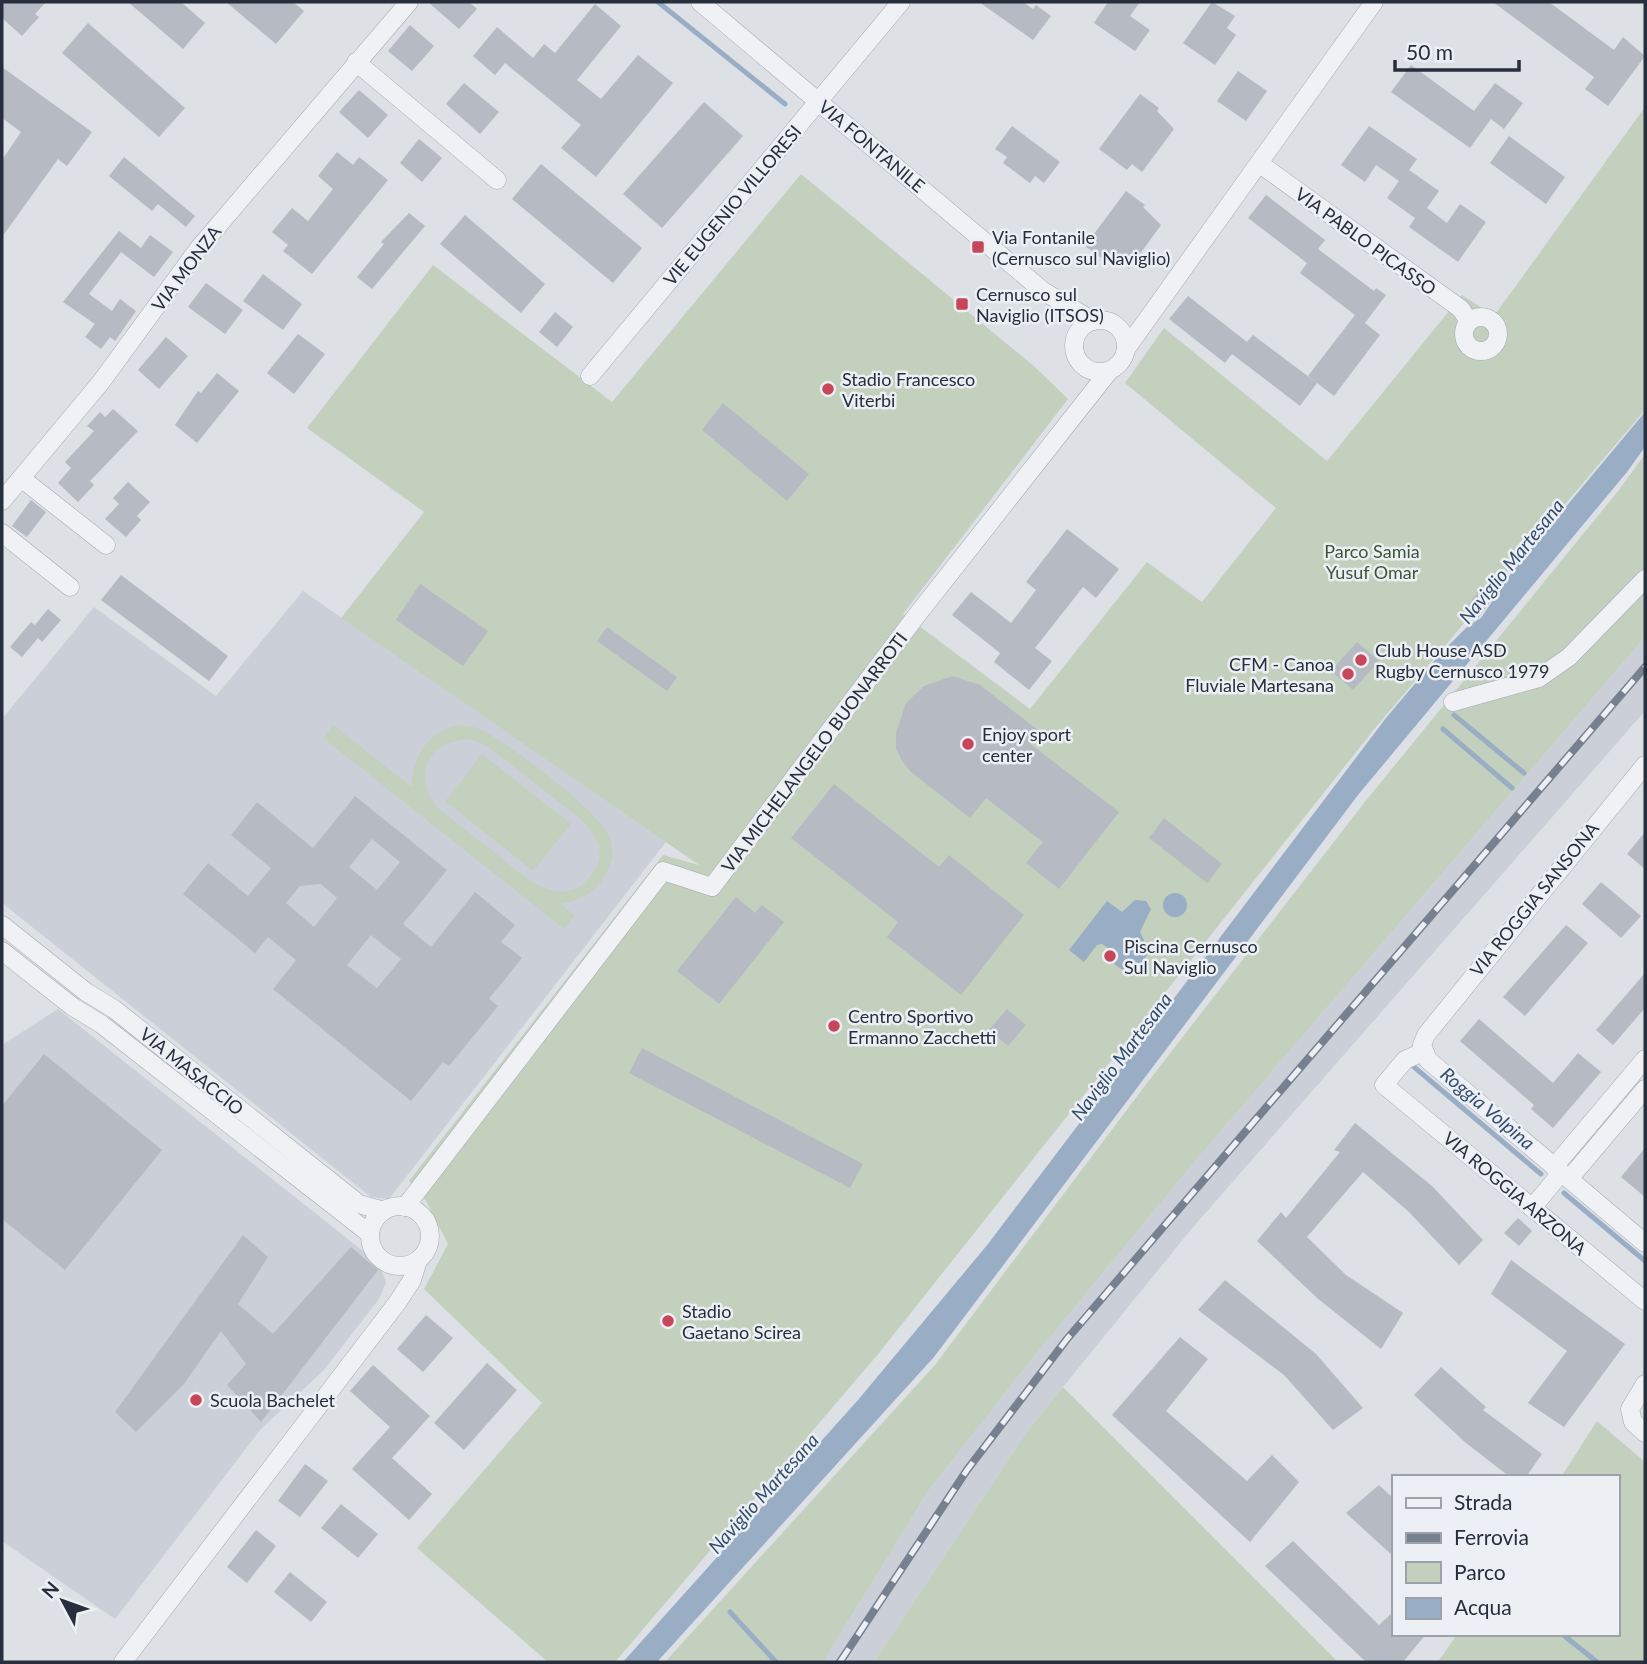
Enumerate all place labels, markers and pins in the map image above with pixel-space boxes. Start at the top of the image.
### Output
place label: Via Fontanile (Cernusco sul Naviglio) [992,226,1170,269]
marker: Via Fontanile (Cernusco sul Naviglio) [970,239,986,255]
place label: Cernusco sul Naviglio (ITSOS) [976,283,1104,326]
marker: Cernusco sul Naviglio (ITSOS) [954,296,970,312]
place label: Stadio Francesco Viterbi [842,368,975,411]
marker: Stadio Francesco Viterbi [820,381,836,397]
place label: Club House ASD Rugby Cernusco 1979 [1375,639,1549,682]
marker: Club House ASD Rugby Cernusco 1979 [1353,652,1369,668]
place label: CFM - Canoa Fluviale Martesana [1185,653,1334,696]
marker: CFM - Canoa Fluviale Martesana [1340,666,1356,682]
place label: Enjoy sport center [982,723,1072,766]
marker: Enjoy sport center [960,736,976,752]
place label: Piscina Cernusco Sul Naviglio [1124,935,1258,978]
marker: Piscina Cernusco Sul Naviglio [1102,948,1118,964]
place label: Centro Sportivo Ermanno Zacchetti [848,1005,996,1048]
marker: Centro Sportivo Ermanno Zacchetti [826,1018,842,1034]
place label: Stadio Gaetano Scirea [682,1300,801,1343]
marker: Stadio Gaetano Scirea [660,1313,676,1329]
place label: Scuola Bachelet [210,1389,336,1411]
marker: Scuola Bachelet [188,1392,204,1408]

